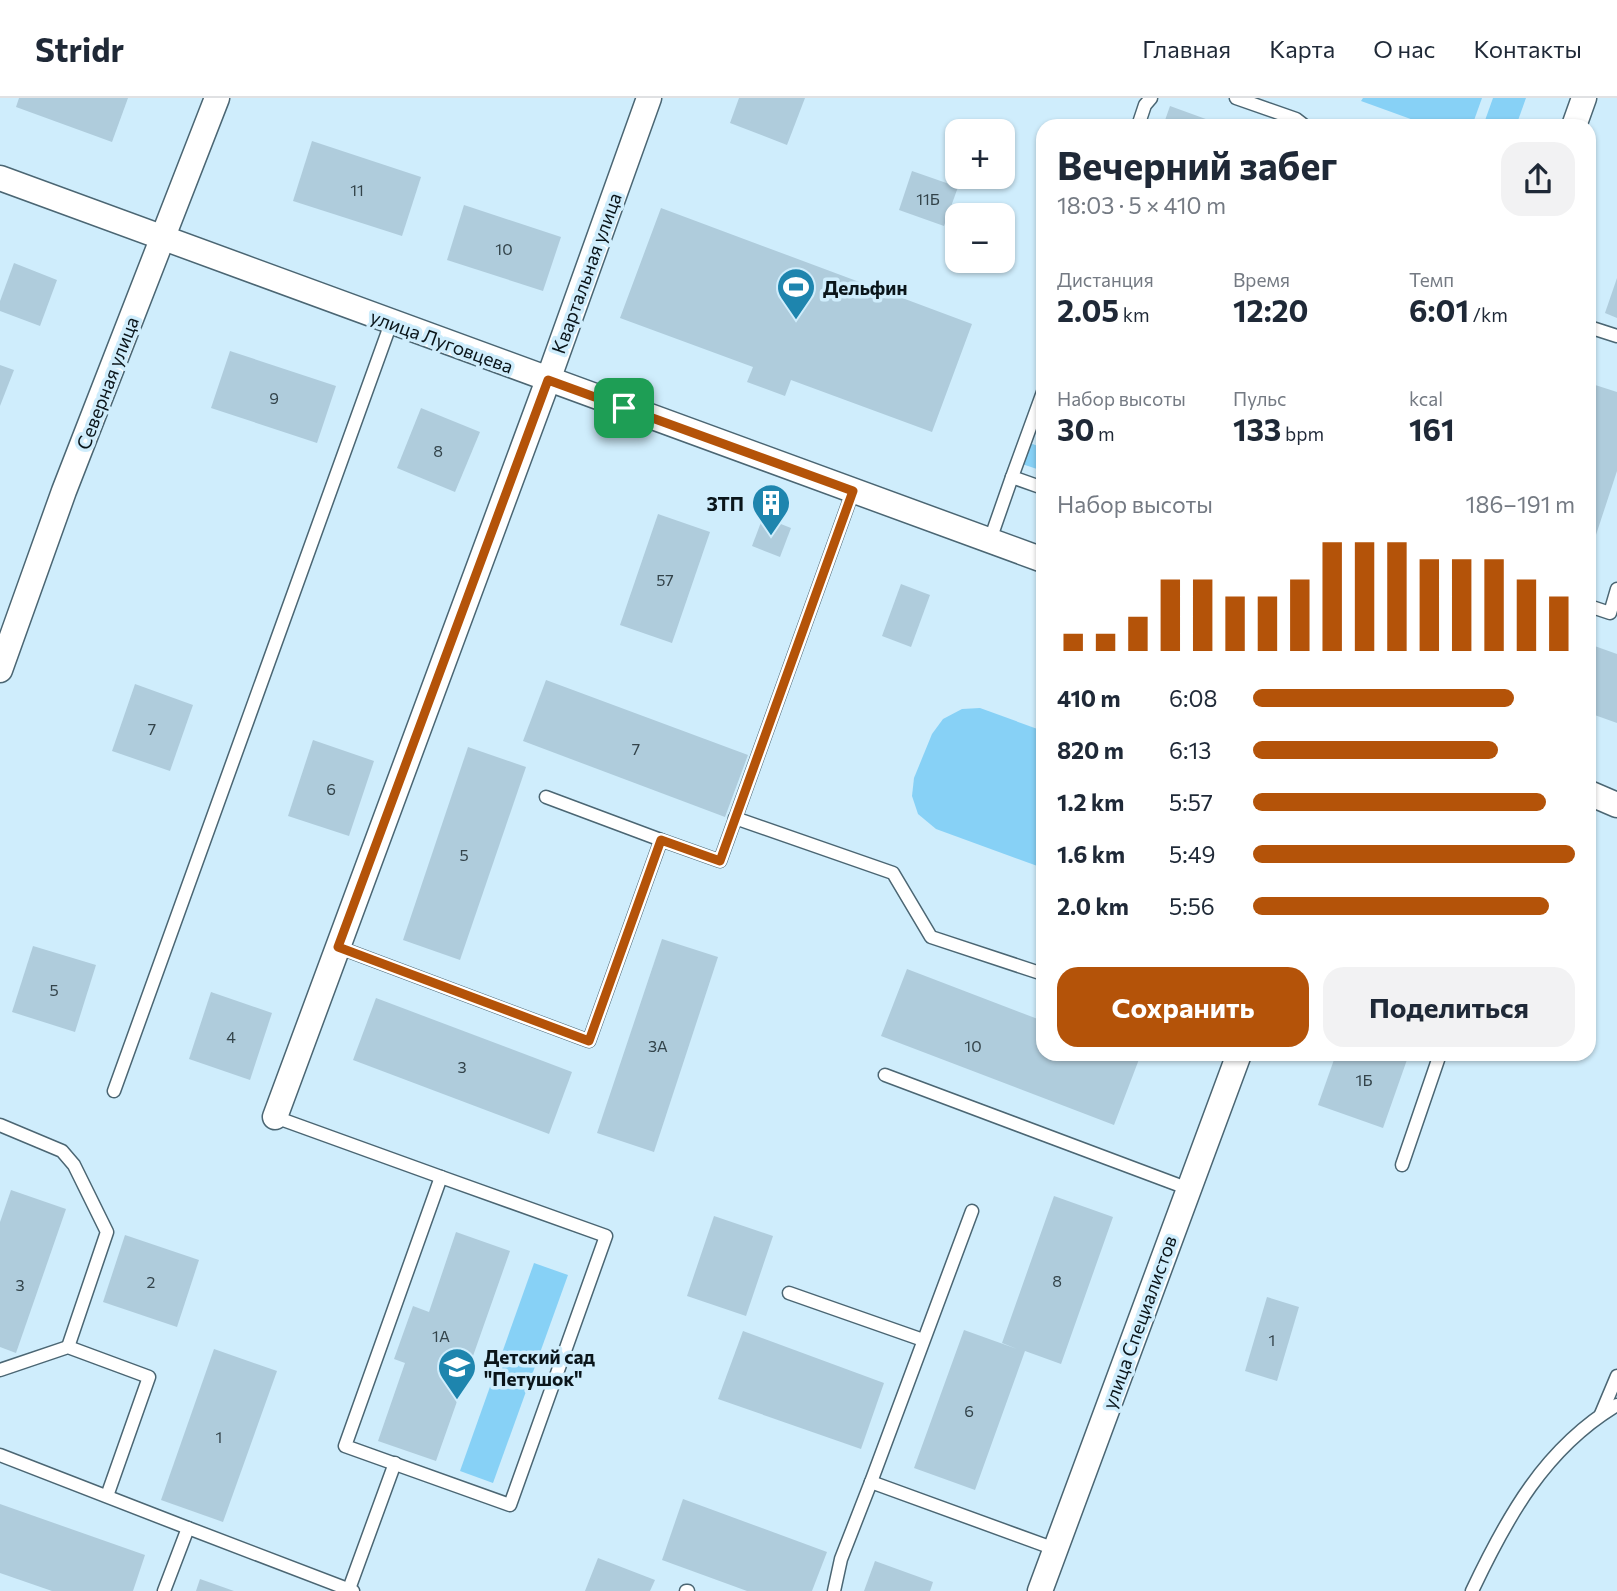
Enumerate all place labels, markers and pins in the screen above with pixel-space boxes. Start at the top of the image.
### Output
sports icon: Дельфин [775,266,817,321]
place label: Дельфин [823,276,907,299]
pin [594,378,654,438]
building icon: ЗТП [750,482,792,537]
place label: ЗТП [706,492,744,515]
place label: Детский сад "Петушок" [484,1345,595,1390]
school or university icon: Детский сад "Петушок" [436,1346,478,1401]

